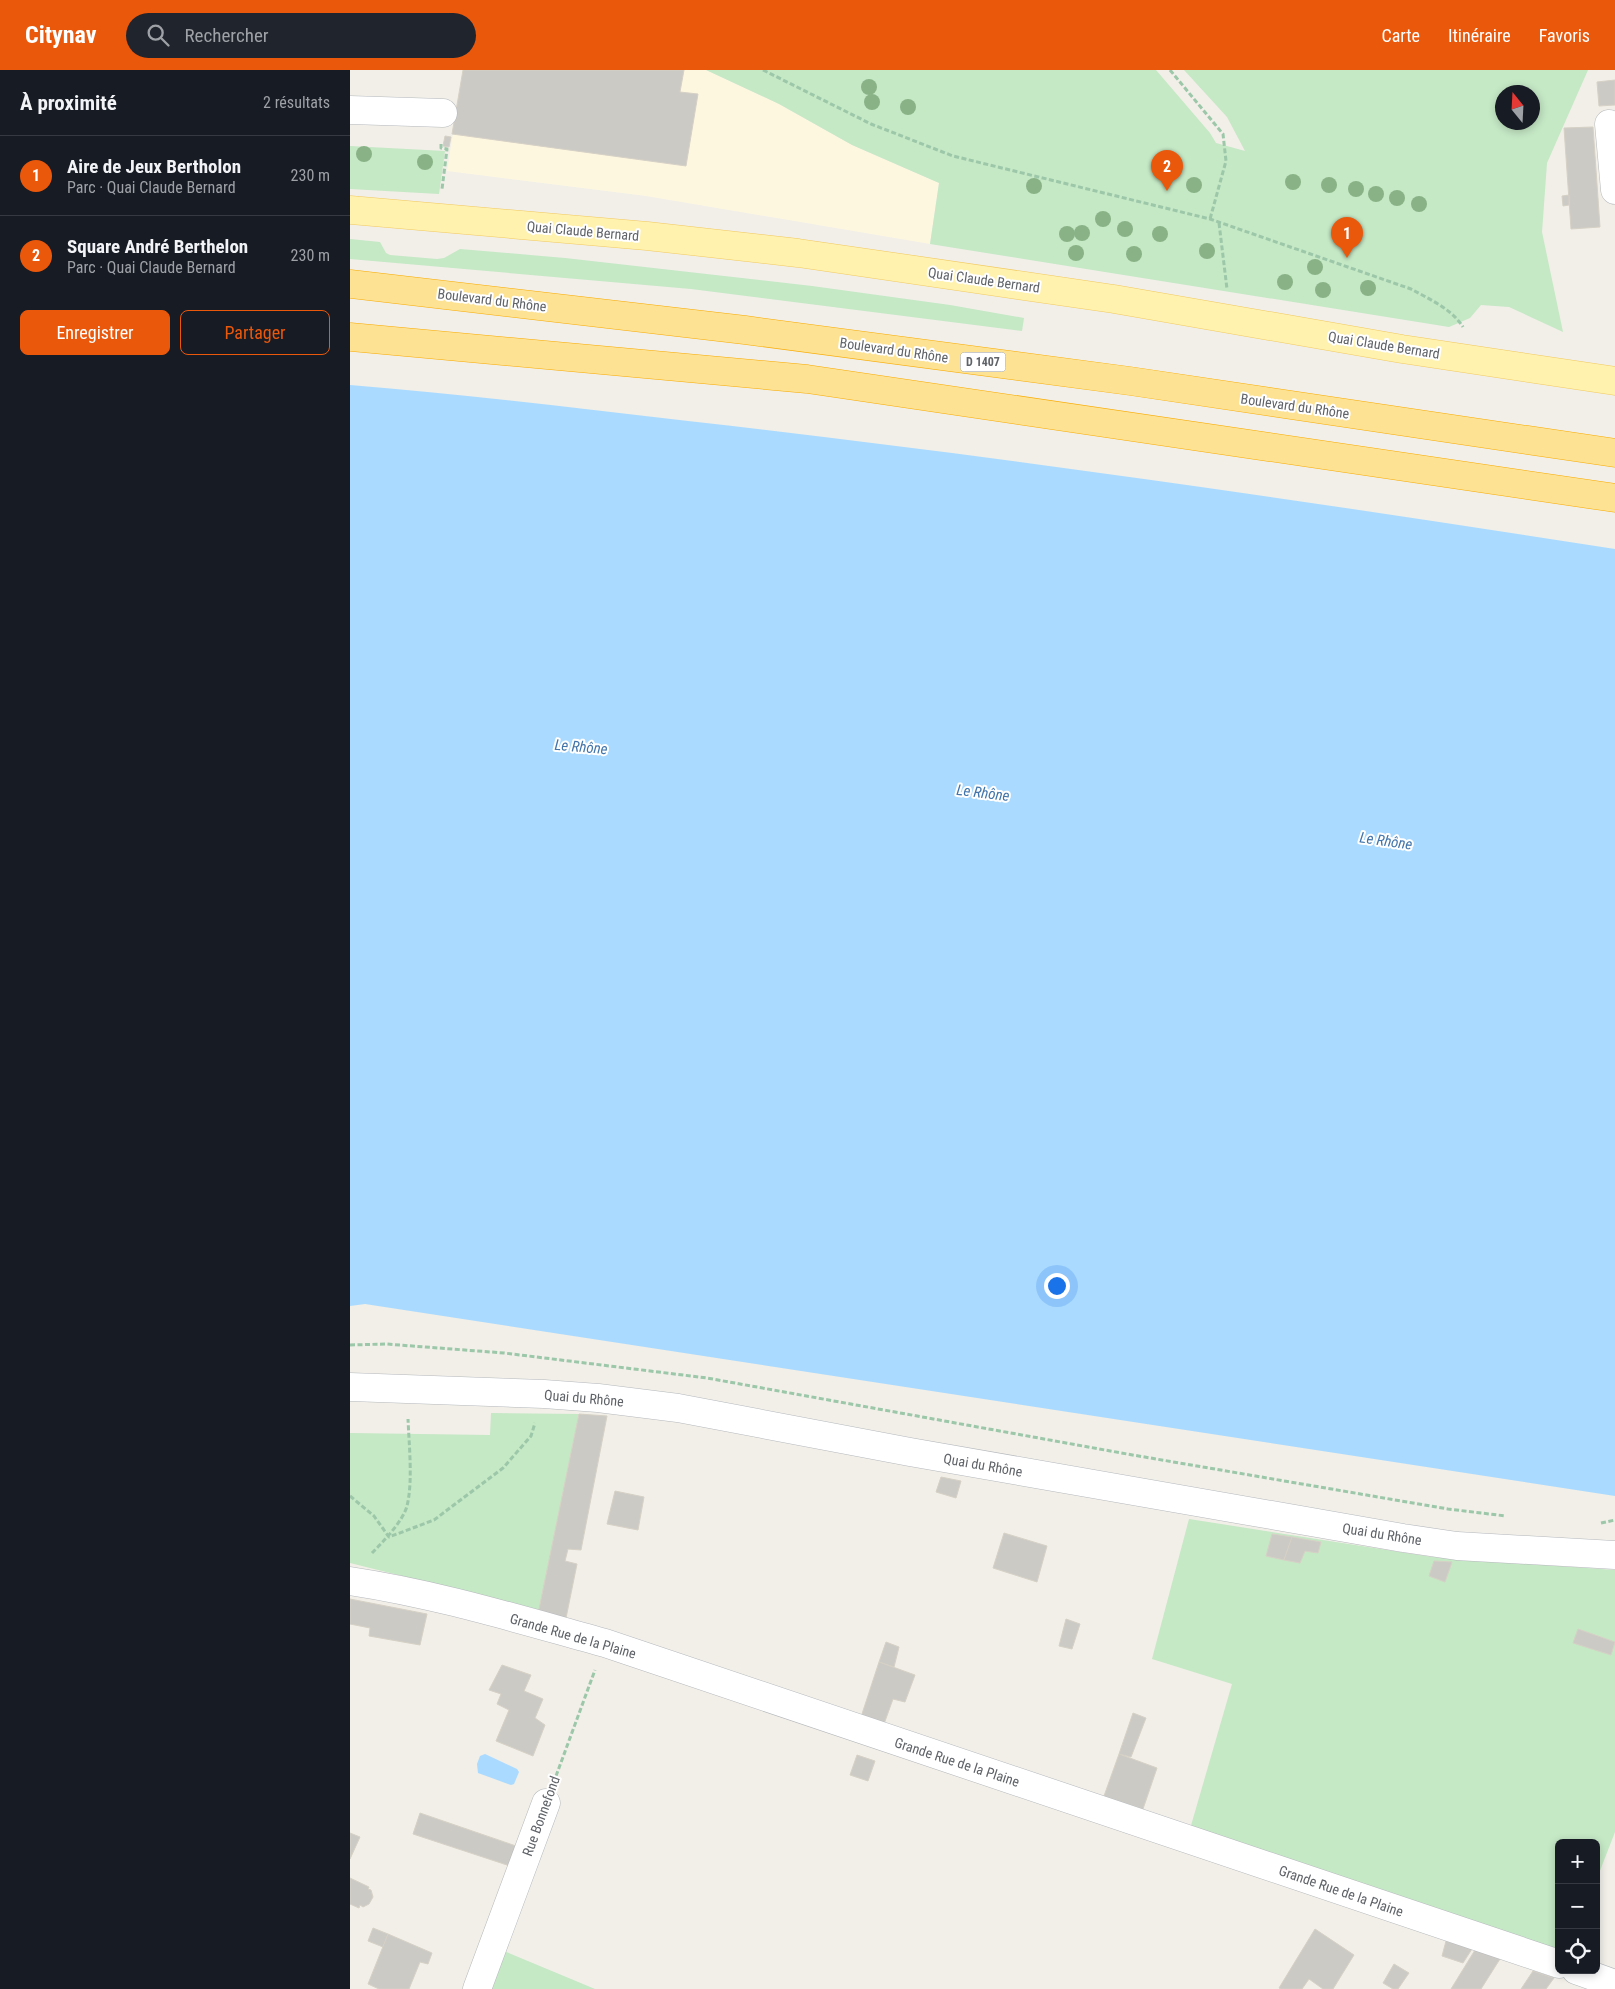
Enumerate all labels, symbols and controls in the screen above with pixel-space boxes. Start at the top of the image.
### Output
search box [126,13,476,58]
text: Citynav [25,21,96,49]
icon: search [144,21,172,49]
text: Rechercher [184,24,269,47]
text: Carte [1381,25,1420,46]
text: Itinéraire [1448,25,1511,46]
text: Favoris [1539,25,1590,46]
north arrow [1495,85,1540,130]
text: À proximité [20,91,117,115]
text: 2 résultats [263,93,330,112]
pin: 2 [1151,150,1183,191]
text: Aire de Jeux Bertholon [67,155,241,178]
text: 1 [32,166,40,185]
text: 230 m [291,166,330,185]
text: Parc · Quai Claude Bernard [67,178,236,197]
pin: 1 [1331,217,1363,258]
street label: Quai Claude Bernard [526,218,640,244]
text: Square André Berthelon [67,235,248,258]
text: 2 [32,246,40,265]
text: 230 m [291,246,330,265]
text: Parc · Quai Claude Bernard [67,258,236,277]
street label: Quai Claude Bernard [927,264,1041,296]
street label: Boulevard du Rhône [437,285,548,315]
button: Enregistrer [20,310,170,355]
button: Partager [180,310,330,355]
street label: Quai Claude Bernard [1327,328,1441,362]
street label: Boulevard du Rhône [839,334,950,366]
road number: D 1407 [960,352,1006,372]
street label: Boulevard du Rhône [1240,390,1351,422]
water label: Le Rhône [554,736,608,758]
water label: Le Rhône [956,781,1011,805]
water label: Le Rhône [1358,828,1414,854]
your location [1044,1273,1070,1299]
street label: Quai du Rhône [544,1387,625,1409]
street label: Quai du Rhône [942,1450,1024,1480]
street label: Quai du Rhône [1341,1520,1423,1548]
street label: Grande Rue de la Plaine [508,1610,638,1662]
street label: Grande Rue de la Plaine [892,1734,1022,1790]
street label: Rue Bonnefond [519,1774,563,1858]
map controls [1555,1839,1600,1974]
button: + [1555,1839,1600,1884]
street label: Grande Rue de la Plaine [1277,1862,1406,1920]
button: − [1555,1884,1600,1929]
button: locate [1555,1929,1600,1974]

